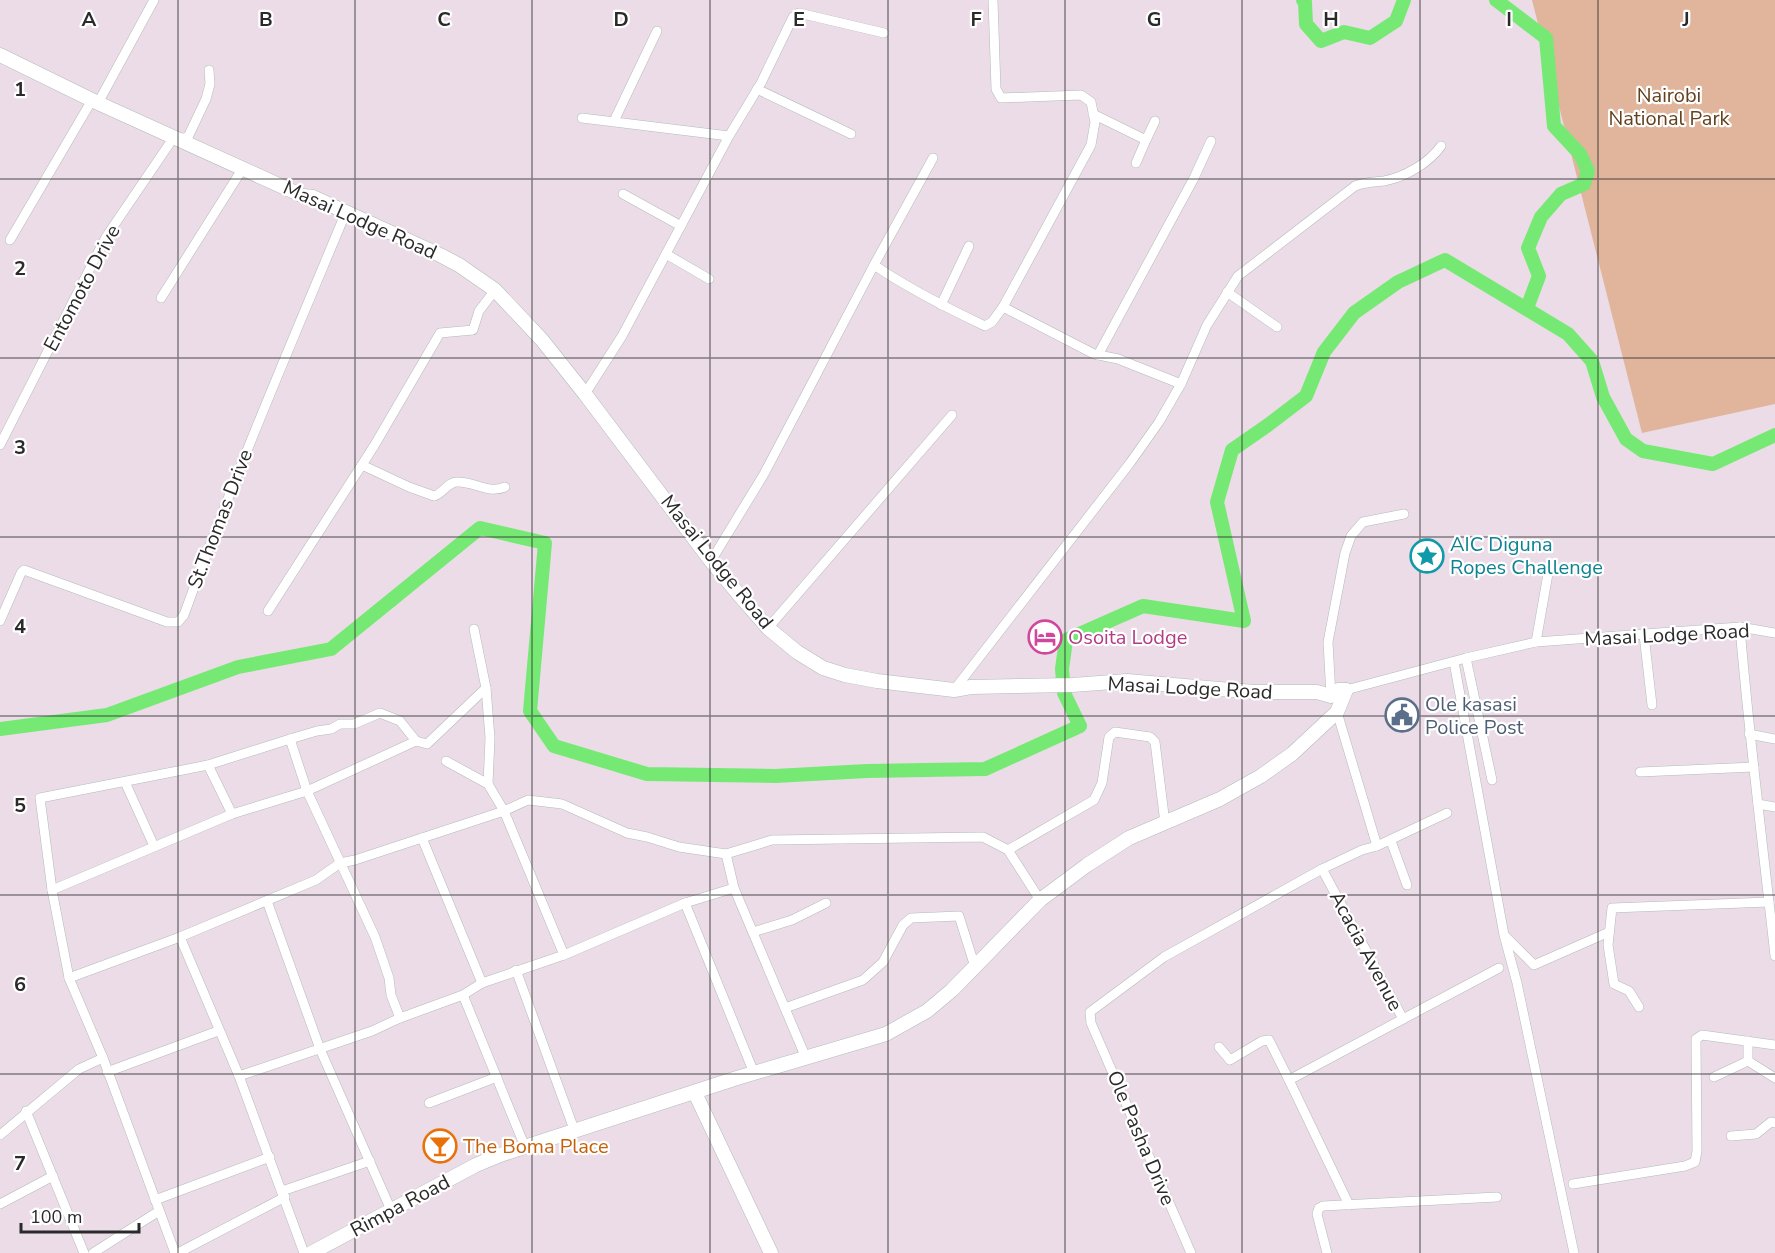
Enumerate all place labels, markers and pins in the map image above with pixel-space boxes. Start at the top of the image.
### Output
place label: AIC Diguna Ropes Challenge [1450,531,1603,581]
place icon: AIC Diguna Ropes Challenge [1409,538,1445,574]
hotel icon: Osoita Lodge [1027,619,1063,655]
place label: Osoita Lodge [1068,624,1187,651]
place label: Ole kasasi Police Post [1425,691,1525,741]
public building icon: Ole kasasi Police Post [1384,697,1420,733]
bar icon: The Boma Place [422,1128,458,1164]
place label: The Boma Place [463,1133,609,1160]

